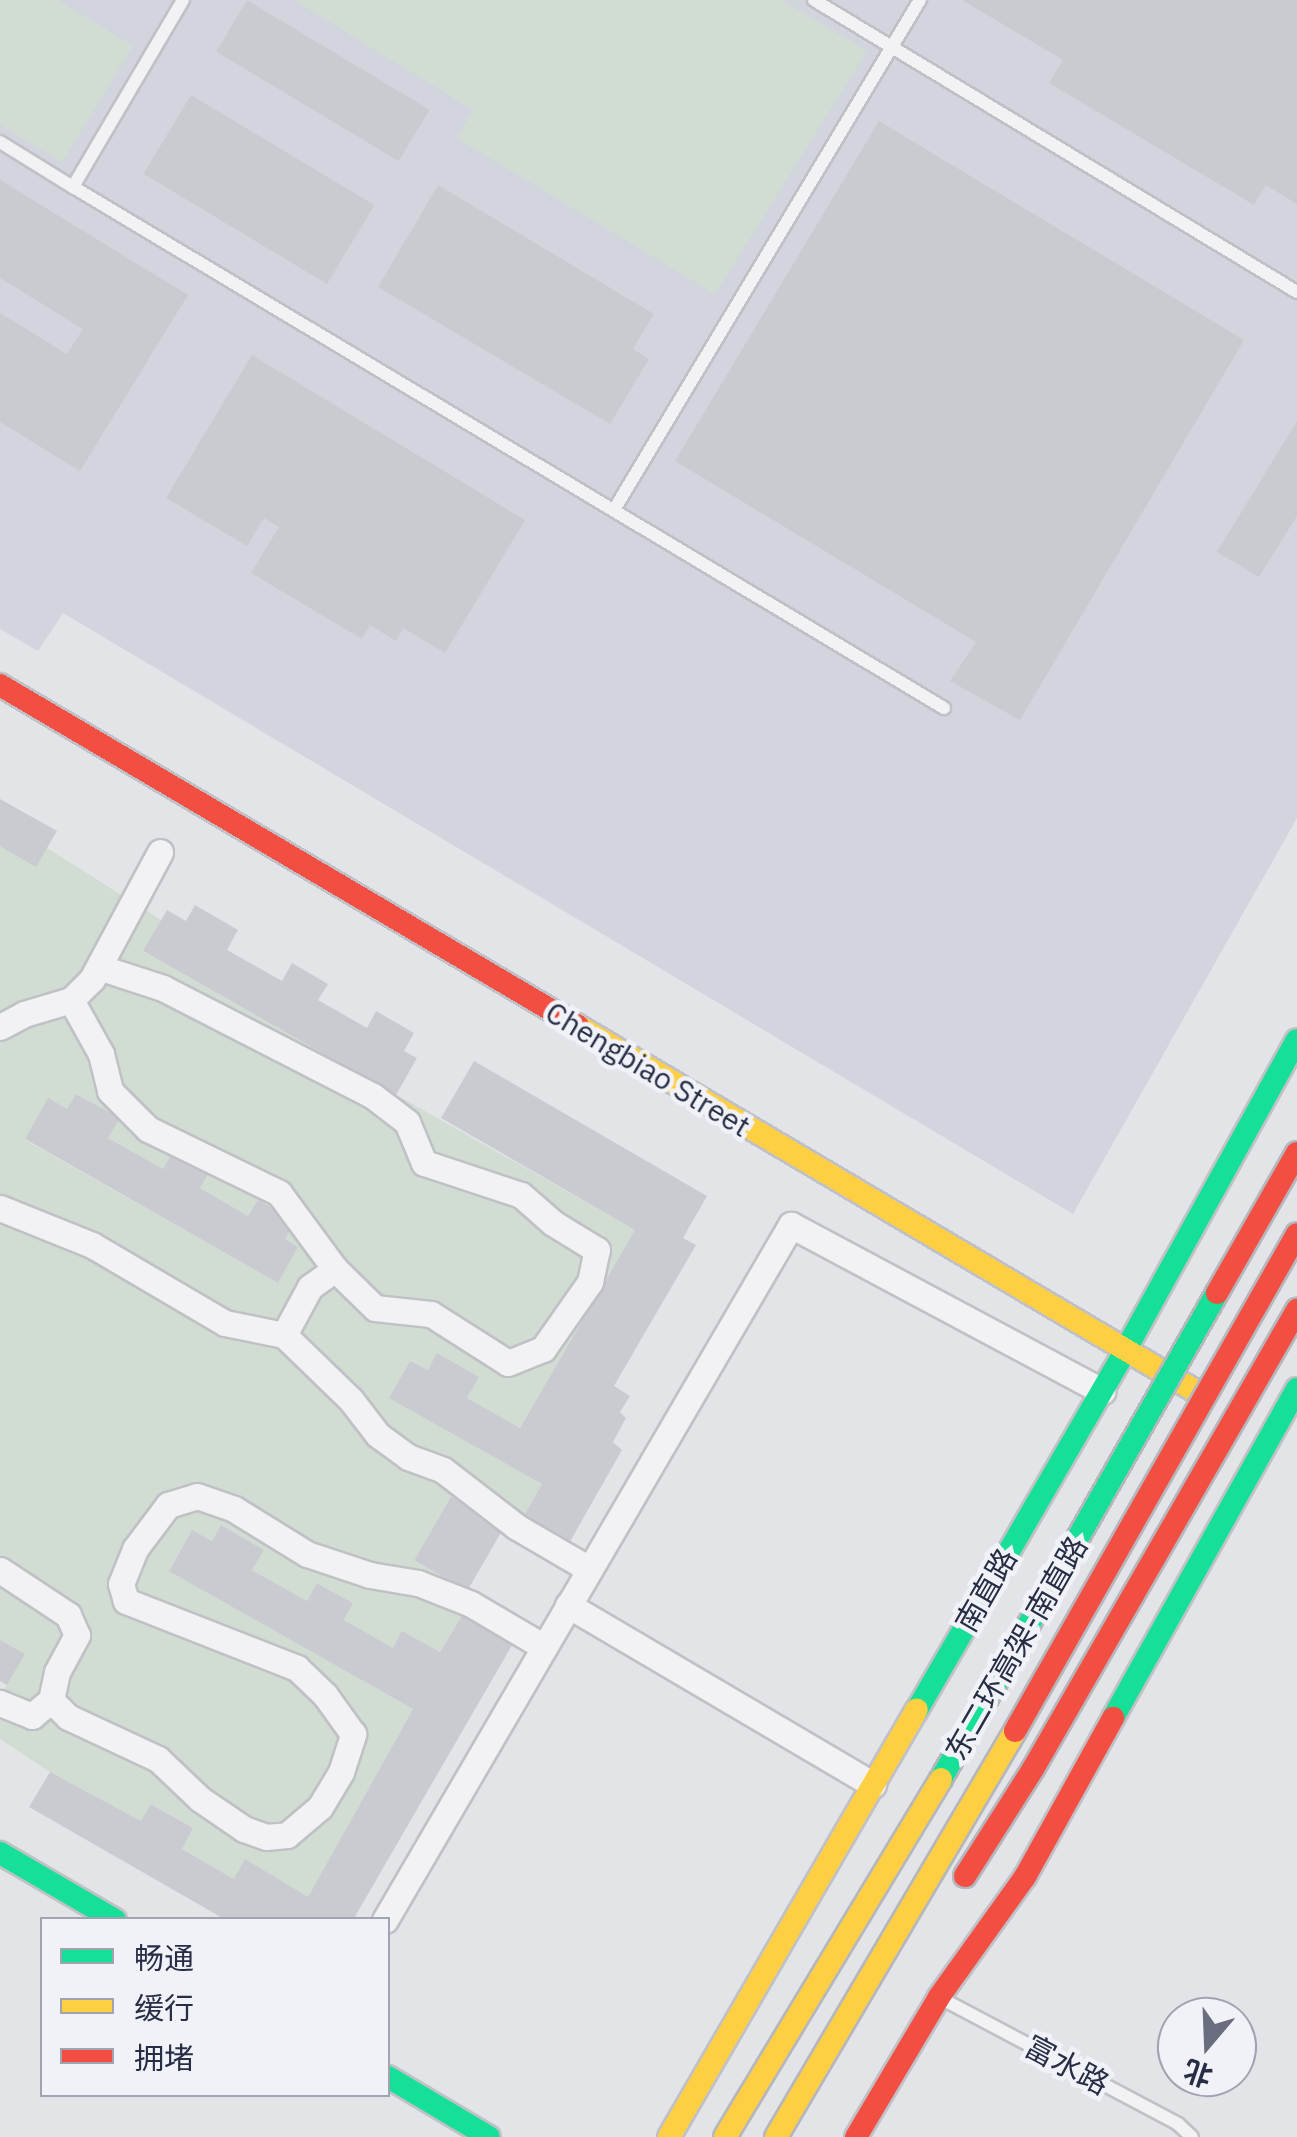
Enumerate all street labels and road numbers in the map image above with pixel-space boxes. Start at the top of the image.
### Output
street label: Chengbiao Street [539,994,757,1144]
street label: 东二环高架-南直路 [937,1530,1095,1766]
street label: 南直路 [948,1542,1024,1638]
street label: 富水路 [1019,2028,1115,2102]

